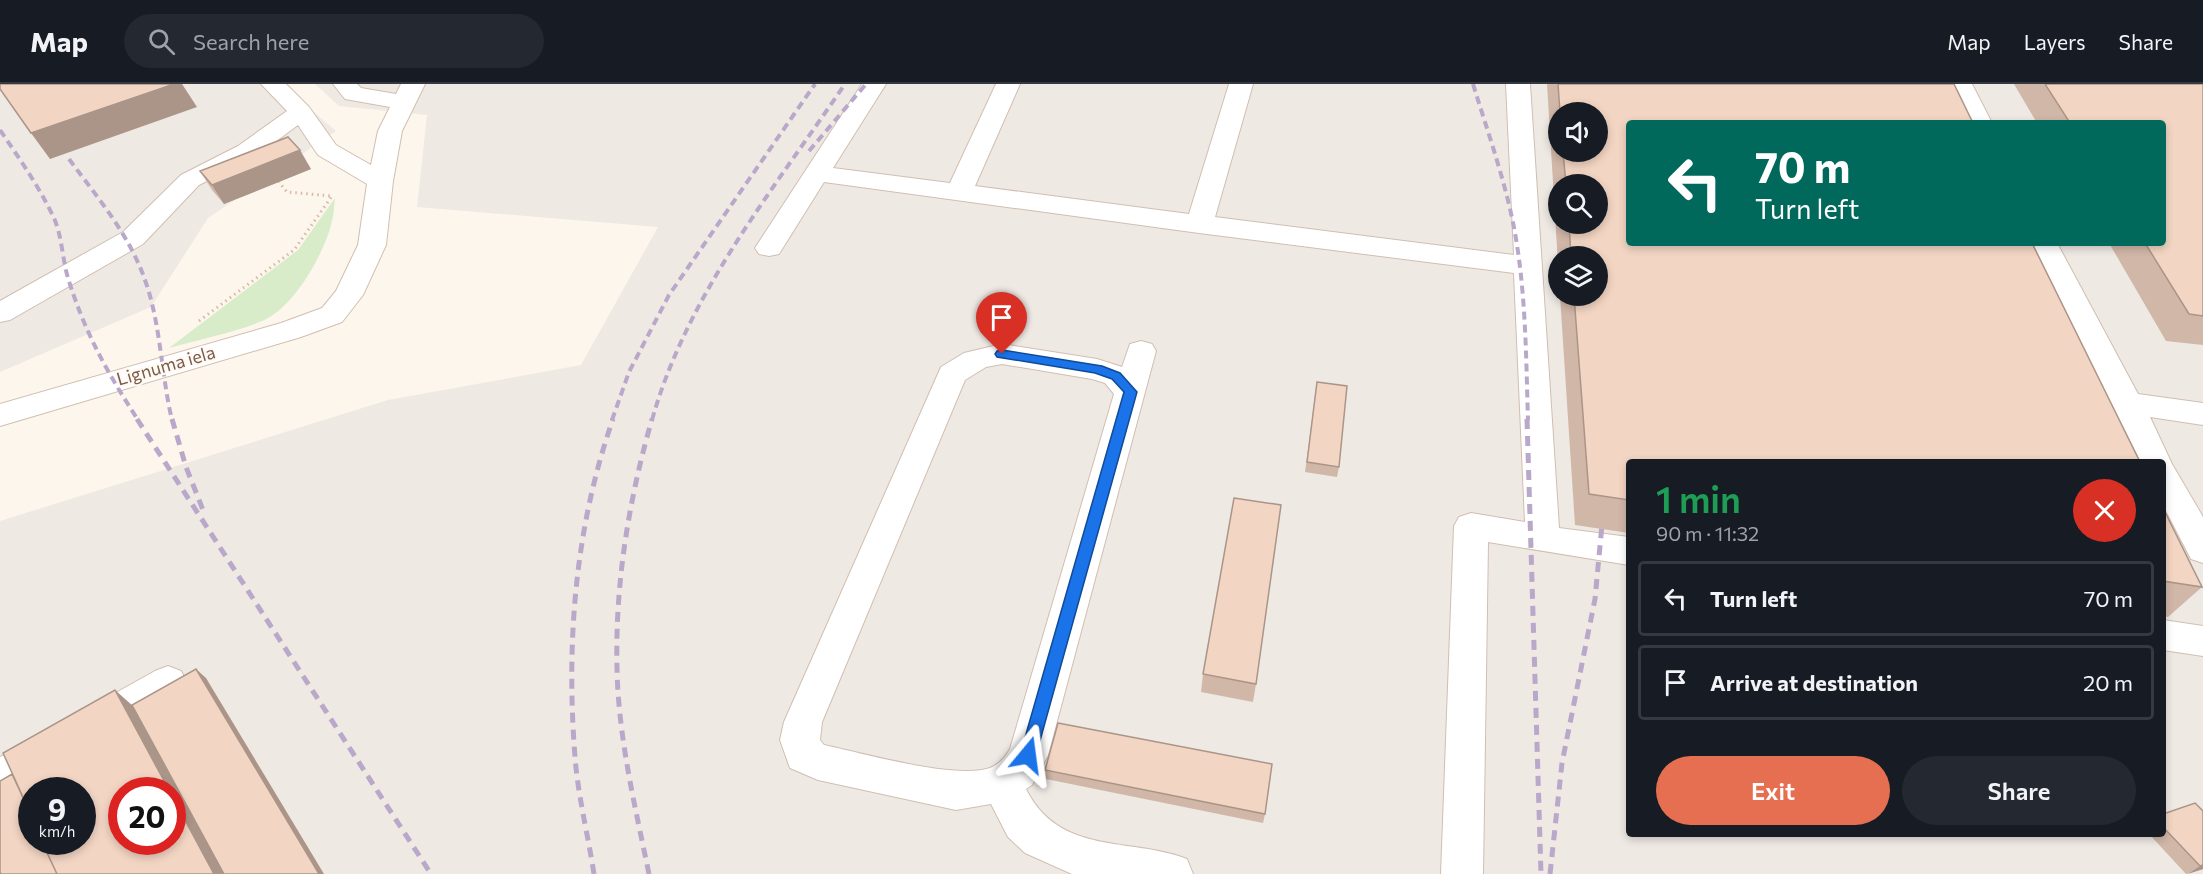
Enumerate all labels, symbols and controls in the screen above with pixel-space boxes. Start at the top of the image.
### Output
search box [124,14,544,68]
text: Map [30,24,88,58]
icon: search [145,25,178,58]
text: Search here [193,28,309,55]
text: Map [1947,29,1991,54]
text: Layers [2024,29,2086,54]
text: Share [2119,29,2173,54]
map controls [1548,102,1608,306]
button: sound [1548,102,1608,162]
text: 70 m [1755,140,1850,192]
icon: left [1656,144,1734,222]
button: search [1548,174,1608,234]
text: Turn left [1755,192,1859,225]
button: layers [1548,246,1608,306]
pin [976,292,1027,354]
icon: arrive [985,301,1018,334]
street label: Lignuma iela [114,340,218,390]
text: 1 min [1656,476,1741,520]
button: close [2073,479,2136,542]
text: 90 m · 11:32 [1656,521,1759,545]
icon: left [1659,582,1692,615]
text: Turn left [1710,585,1797,612]
text: 70 m [2084,585,2133,612]
icon: arrive [1659,666,1692,699]
text: Arrive at destination [1710,669,1918,696]
text: 20 m [2083,669,2133,696]
position arrow [996,723,1060,787]
button: Exit [1656,756,1890,825]
button: Share [1902,756,2136,825]
speed limit sign: 20 [108,777,186,855]
text: 9 [48,790,66,827]
text: km/h [39,822,75,840]

